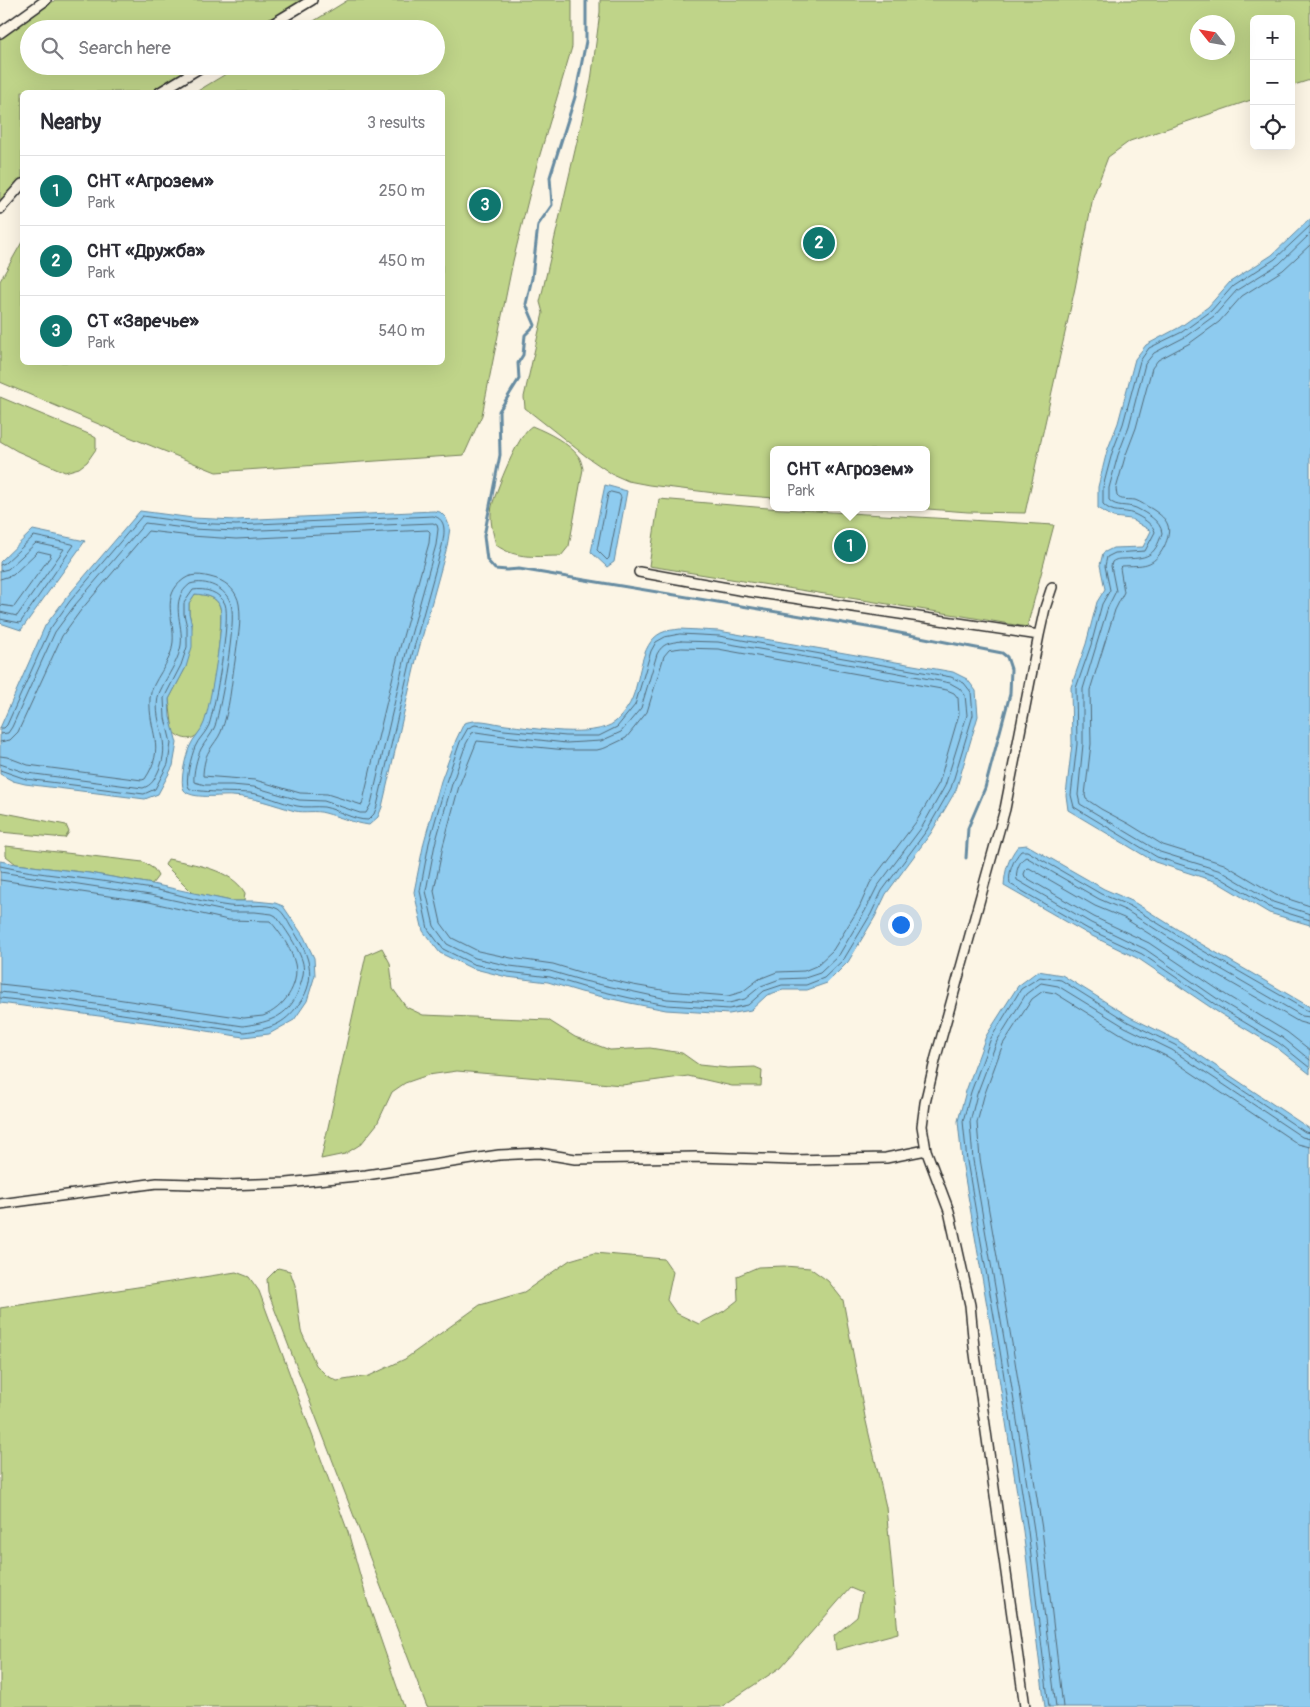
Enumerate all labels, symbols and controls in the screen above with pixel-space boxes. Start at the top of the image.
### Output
north arrow [1190,15,1235,60]
map controls [1250,15,1295,150]
button: + [1250,15,1295,60]
search box [20,20,445,75]
icon: search [38,34,66,62]
text: Search here [78,36,171,60]
button: − [1250,60,1295,105]
button: locate [1250,105,1295,150]
text: Nearby [40,109,101,136]
text: 3 results [367,113,425,133]
text: СНТ «Агрозем» [87,169,214,193]
text: 1 [53,181,59,201]
text: 250 m [379,181,425,201]
pin: 3 [469,186,501,224]
text: Park [87,193,115,213]
pin: 2 [803,224,835,262]
text: СНТ «Дружба» [87,239,205,263]
text: 2 [52,251,60,271]
text: 450 m [378,251,425,271]
text: Park [87,263,115,283]
text: СТ «Заречье» [87,309,199,333]
text: 3 [52,321,60,341]
text: 540 m [378,321,425,341]
text: Park [87,333,115,353]
popup [770,446,930,511]
text: СНТ «Агрозем» [787,457,913,481]
text: Park [787,481,815,501]
pin: 1 [834,527,866,565]
your location [888,912,914,938]

